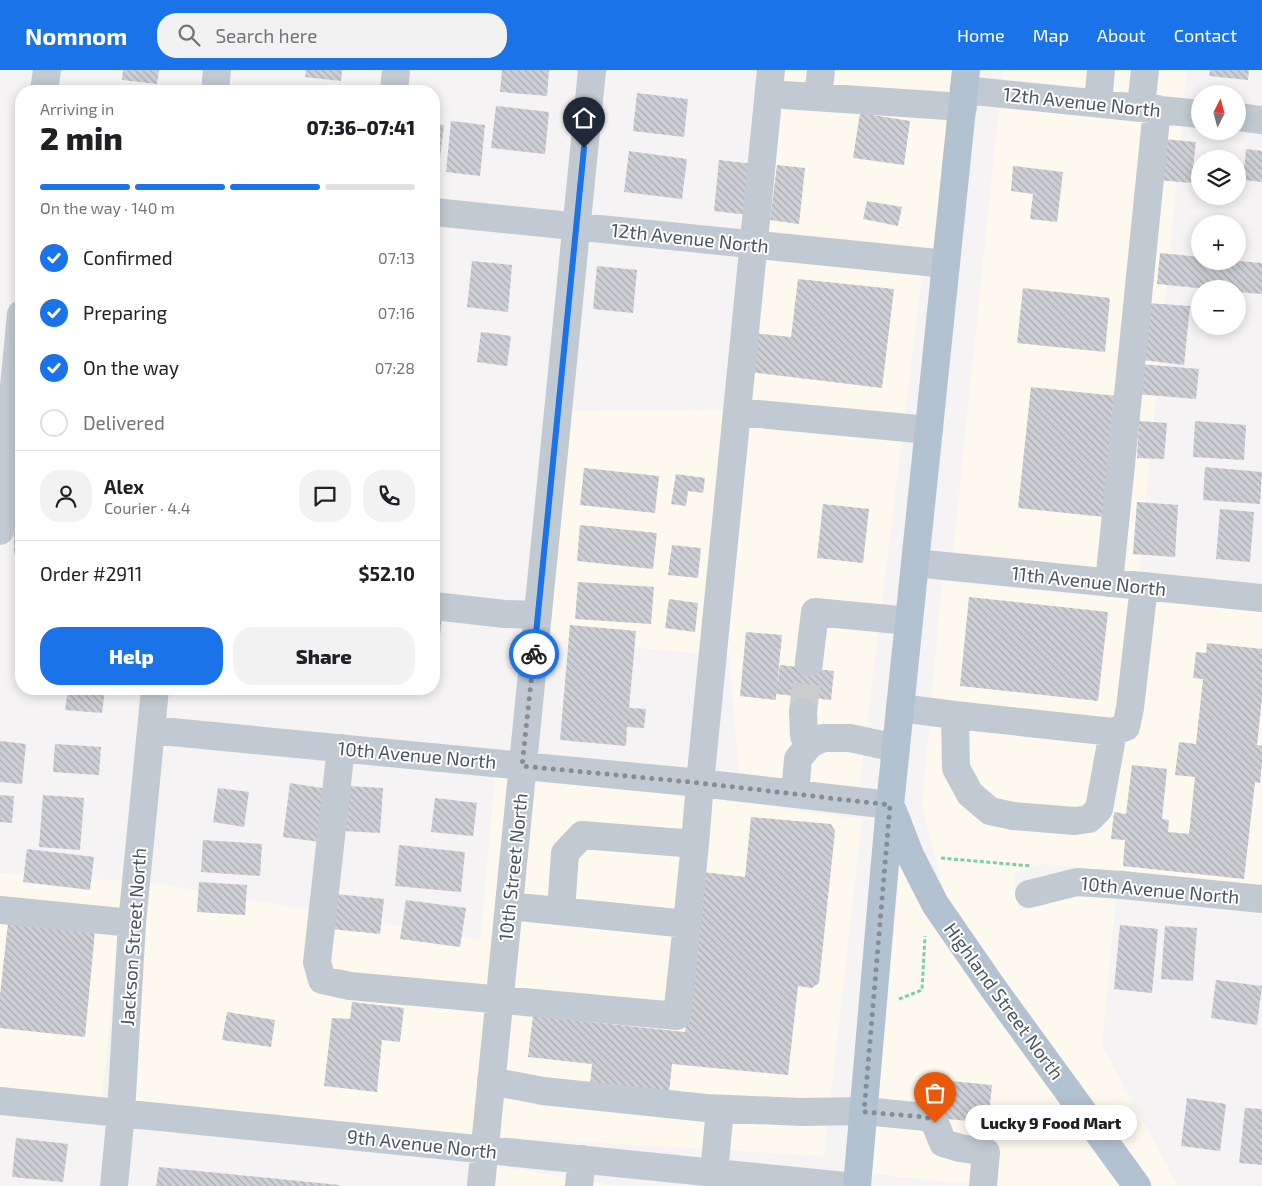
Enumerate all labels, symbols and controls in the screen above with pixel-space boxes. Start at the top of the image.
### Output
search box [157,13,507,58]
text: Nomnom [25,21,127,50]
icon: search [175,21,203,49]
text: Search here [215,24,317,47]
text: Home [957,24,1005,46]
text: Map [1033,24,1069,46]
text: About [1097,24,1146,46]
text: Contact [1174,24,1237,46]
street label: 12th Avenue North [1002,82,1162,121]
north arrow [1191,85,1246,140]
map controls [1191,85,1246,335]
pin [563,97,605,148]
text: Arriving in [40,99,114,118]
icon: home [570,104,598,132]
text: 07:36–07:41 [306,116,415,139]
text: 2 min [40,118,123,156]
button: layers [1191,150,1246,205]
text: On the way · 140 m [40,198,175,217]
button: + [1191,215,1246,270]
street label: 12th Avenue North [610,218,770,257]
icon: check [40,244,68,272]
text: Confirmed [83,246,173,269]
text: 07:13 [378,248,415,267]
button: − [1191,280,1246,335]
icon: check [40,299,68,327]
text: Preparing [83,301,167,324]
text: 07:16 [378,303,415,322]
icon: check [40,354,68,382]
text: On the way [83,356,179,379]
text: 07:28 [375,358,415,377]
text: Delivered [83,411,165,434]
button: person [40,470,92,522]
button: chat [299,470,351,522]
button: phone [363,470,415,522]
text: Alex [104,475,144,498]
text: Courier · 4.4 [104,498,191,517]
street label: 11th Avenue North [1011,561,1167,600]
text: Order #2911 [40,562,142,585]
text: $52.10 [358,562,415,585]
button: Help [40,627,223,685]
button: Share [233,627,415,685]
courier [509,629,559,679]
icon: bike [520,640,548,668]
street label: 10th Avenue North [337,736,497,773]
street label: 10th Street North [493,792,532,942]
street label: Jackson Street North [115,847,150,1027]
street label: 10th Avenue North [1080,871,1240,908]
street label: Highland Street North [940,918,1069,1084]
pin [914,1072,956,1123]
icon: bag [921,1079,949,1107]
callout: Lucky 9 Food Mart [965,1106,1138,1140]
text: Lucky 9 Food Mart [981,1113,1121,1132]
street label: 9th Avenue North [346,1124,498,1163]

